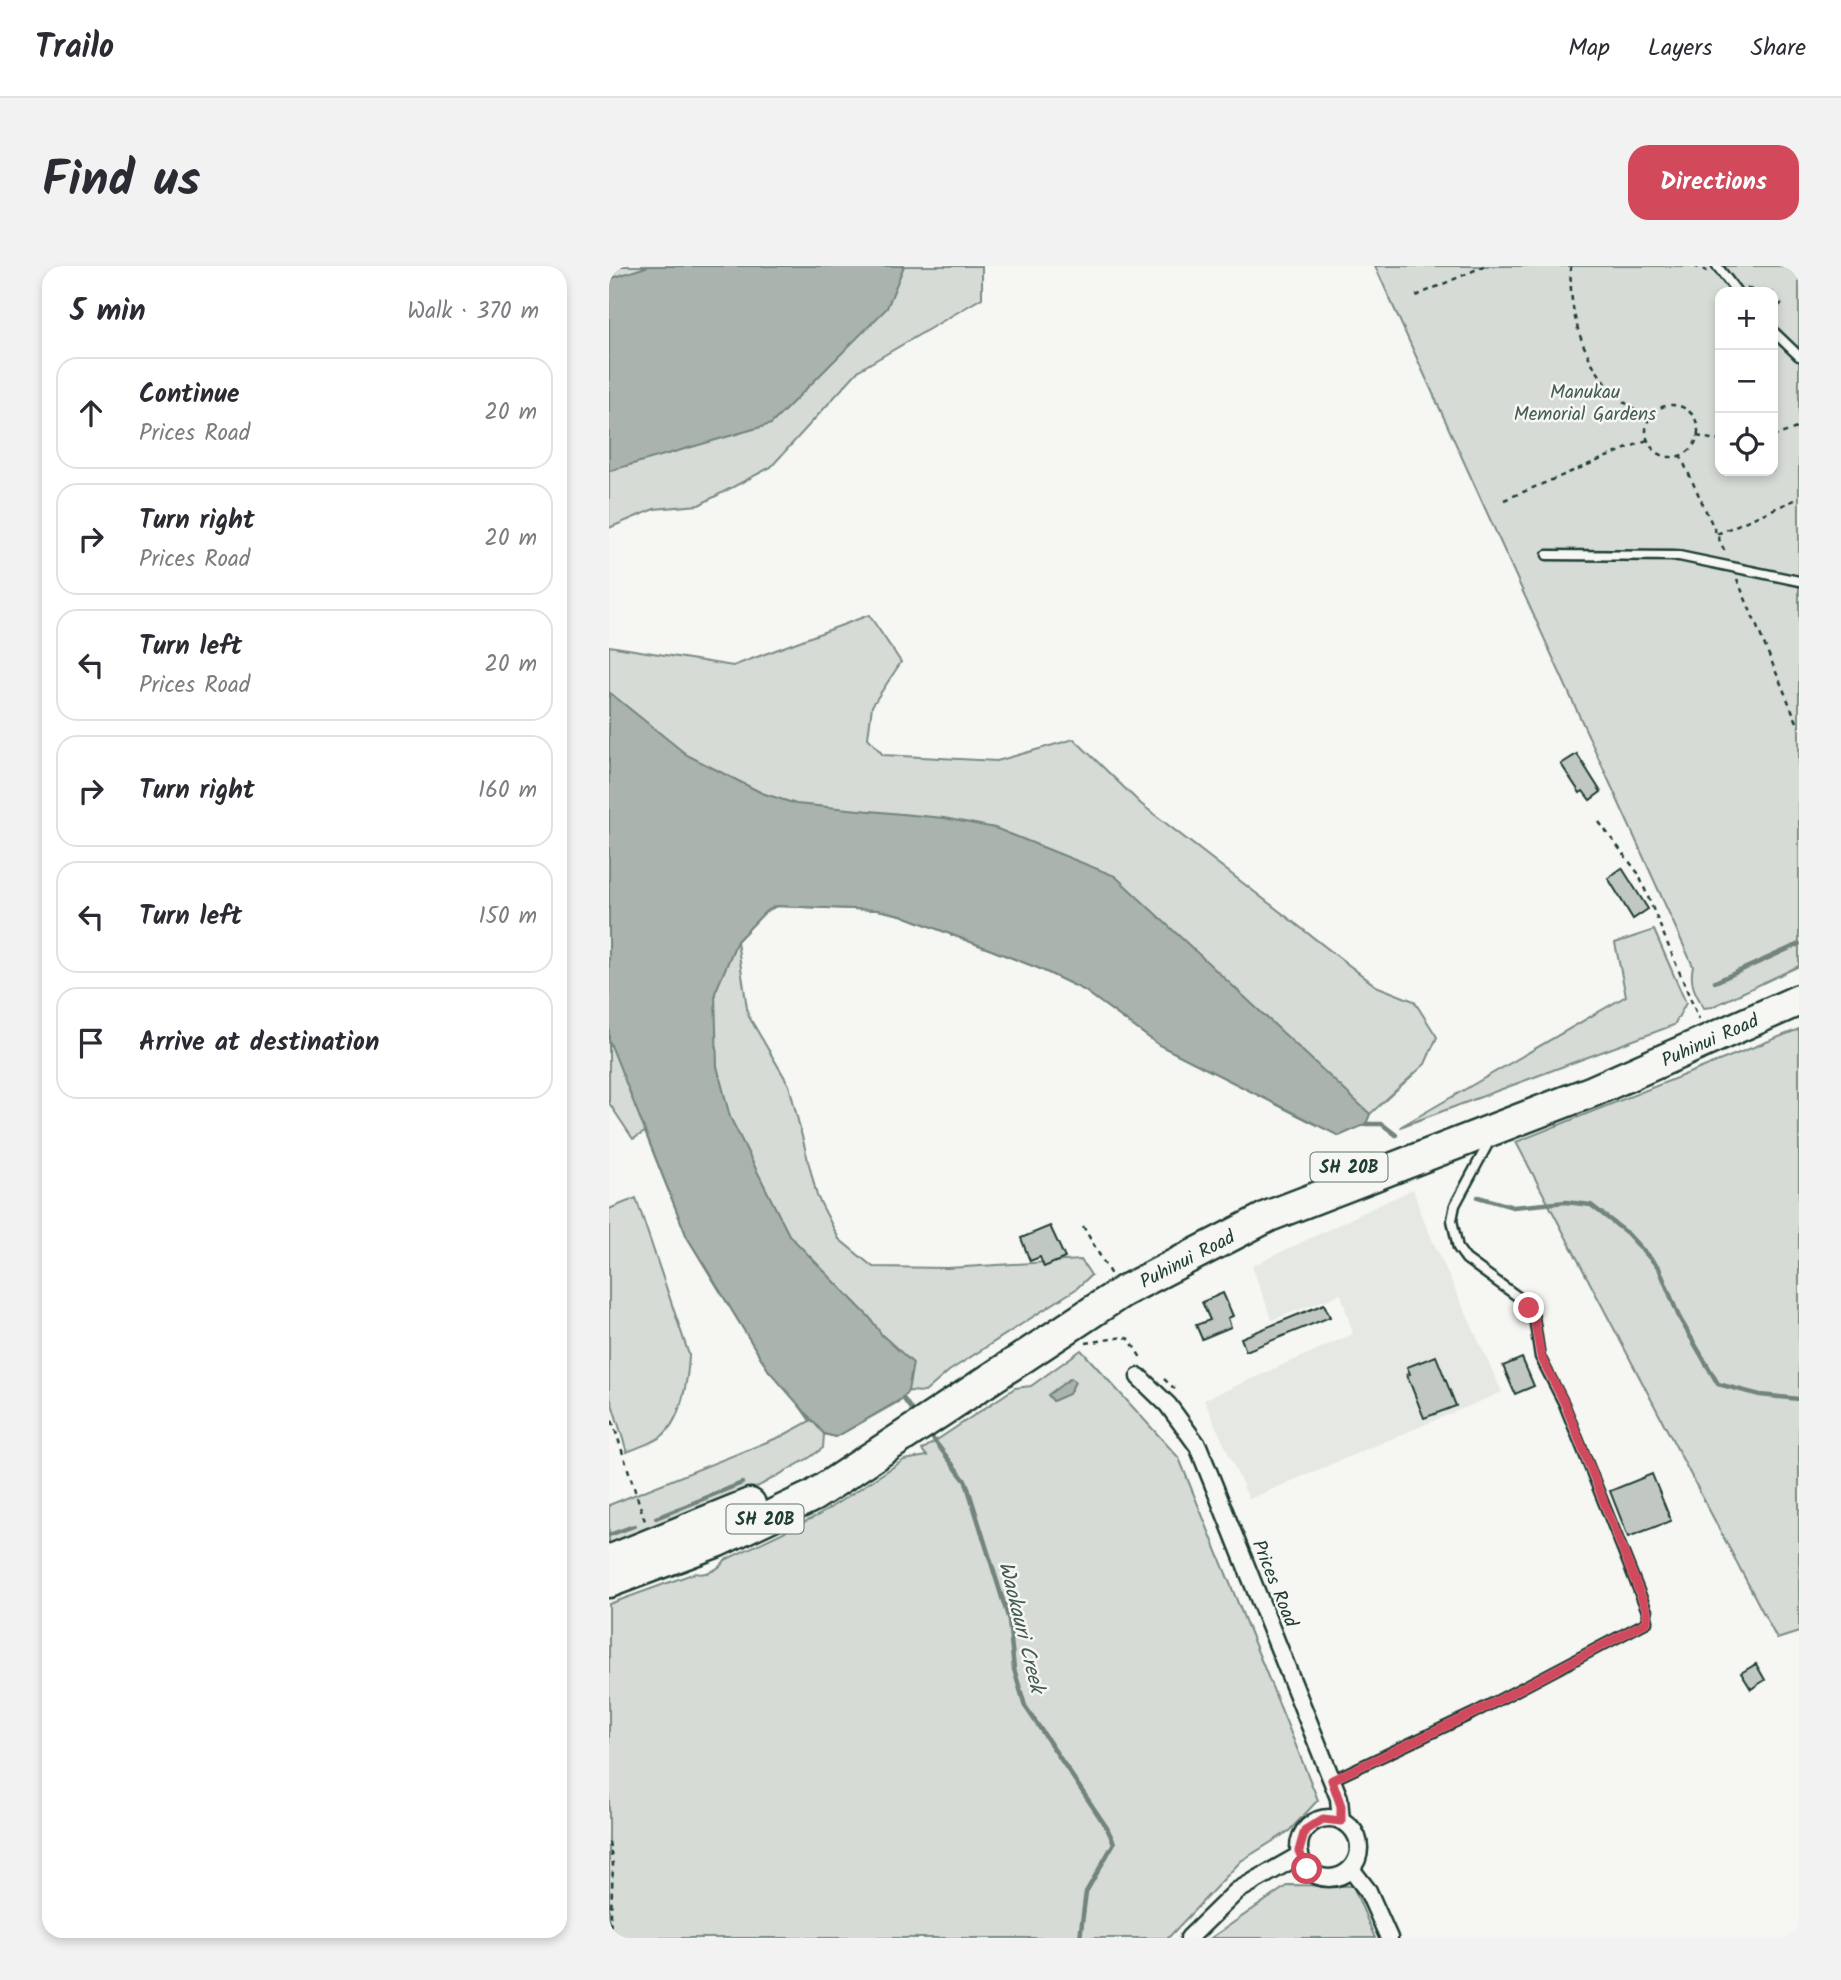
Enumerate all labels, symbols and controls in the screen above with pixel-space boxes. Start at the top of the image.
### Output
text: Trailo [35,22,114,75]
text: Map [1568,29,1610,68]
text: Layers [1648,29,1712,68]
text: Share [1750,29,1806,68]
text: Find us [42,143,200,221]
button: Directions [1628,145,1799,220]
map controls [1715,287,1778,476]
button: + [1715,287,1778,350]
text: 5 min [70,288,146,336]
text: Walk · 370 m [407,294,539,330]
button: − [1715,350,1778,413]
text: Continue [139,374,240,416]
park label: Manukau Memorial Gardens [1514,378,1656,430]
icon: ahead [72,394,110,432]
text: 20 m [485,395,537,431]
button: locate [1715,413,1778,476]
text: Prices Road [139,416,250,452]
text: Turn right [139,500,255,542]
icon: right [72,520,110,558]
text: 20 m [485,521,537,557]
text: Prices Road [139,542,250,578]
text: Turn left [139,626,242,668]
icon: left [72,646,110,684]
text: 20 m [485,647,537,683]
text: Prices Road [139,668,250,704]
text: Turn right [139,770,255,812]
icon: right [72,772,110,810]
text: 160 m [478,773,537,809]
text: Turn left [139,896,242,938]
icon: left [72,898,110,936]
text: 150 m [478,899,537,935]
street label: Puhinui Road [1657,1006,1764,1076]
text: Arrive at destination [139,1022,379,1064]
icon: arrive [72,1024,110,1062]
road number: SH 20B [1311,1153,1387,1182]
street label: Puhinui Road [1135,1223,1241,1297]
route end [1513,1292,1544,1323]
road number: SH 20B [727,1504,803,1534]
street label: Prices Road [1243,1536,1305,1632]
water label: Waokauri Creek [988,1558,1054,1700]
route start [1291,1853,1322,1884]

